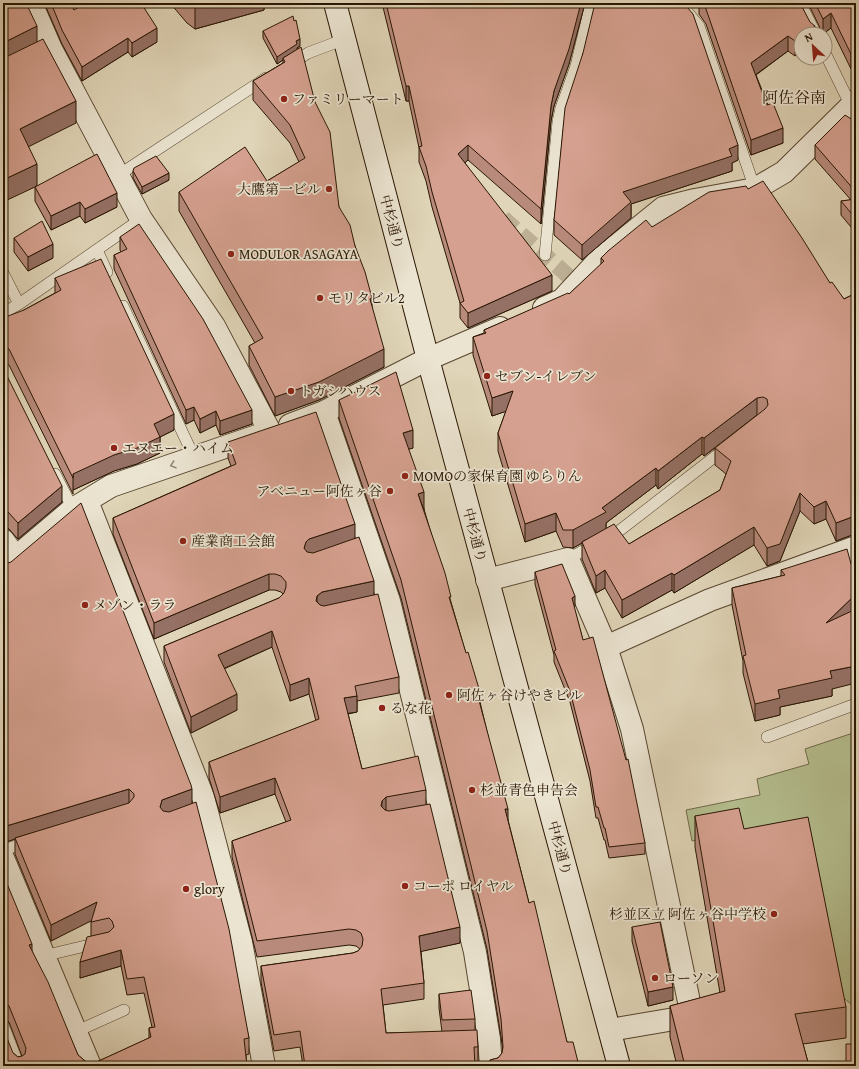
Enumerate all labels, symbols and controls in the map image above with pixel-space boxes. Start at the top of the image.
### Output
north arrow [793,26,833,66]
text: N [802,28,816,46]
district label: 阿佐谷南 [762,85,826,109]
place label: ファミリーマート [292,89,404,109]
marker: ファミリーマート [279,94,289,104]
place label: 大鷹第一ビル [237,179,321,199]
marker: 大鷹第一ビル [324,184,334,194]
street label: 中杉通り [375,192,409,252]
place label: MODULOR ASAGAYA [239,244,359,264]
marker: MODULOR ASAGAYA [226,249,236,259]
place label: モリタビル2 [328,288,405,308]
marker: モリタビル2 [315,293,325,303]
place label: セブン-イレブン [495,366,597,386]
marker: セブン-イレブン [482,371,492,381]
place label: トガシハウス [299,381,381,401]
marker: トガシハウス [286,386,296,396]
place label: エヌエー・ハイム [122,438,234,458]
marker: エヌエー・ハイム [109,443,119,453]
one-way arrow [169,460,176,469]
place label: MOMOの家保育園 ゆらりん [413,466,582,486]
marker: MOMOの家保育園 ゆらりん [400,471,410,481]
place label: アベニュー阿佐ヶ谷 [257,481,382,501]
marker: アベニュー阿佐ヶ谷 [385,486,395,496]
street label: 中杉通り [458,505,492,565]
place label: 産業商工会館 [191,531,275,551]
marker: 産業商工会館 [178,536,188,546]
place label: メゾン・ララ [93,595,177,615]
marker: メゾン・ララ [80,600,90,610]
place label: 阿佐ヶ谷けやきビル [457,685,583,705]
marker: 阿佐ヶ谷けやきビル [444,690,454,700]
place label: るな花 [390,698,432,718]
marker: るな花 [377,703,387,713]
place label: 杉並青色申告会 [480,780,578,800]
marker: 杉並青色申告会 [467,785,477,795]
street label: 中杉通り [543,818,577,878]
place label: コーポ ロイヤル [413,876,514,896]
place label: glory [194,879,225,899]
marker: コーポ ロイヤル [400,881,410,891]
marker: glory [181,884,191,894]
place label: 杉並区立 阿佐ヶ谷中学校 [609,904,766,924]
marker: 杉並区立 阿佐ヶ谷中学校 [769,909,779,919]
place label: ローソン [663,968,718,988]
marker: ローソン [650,973,660,983]

